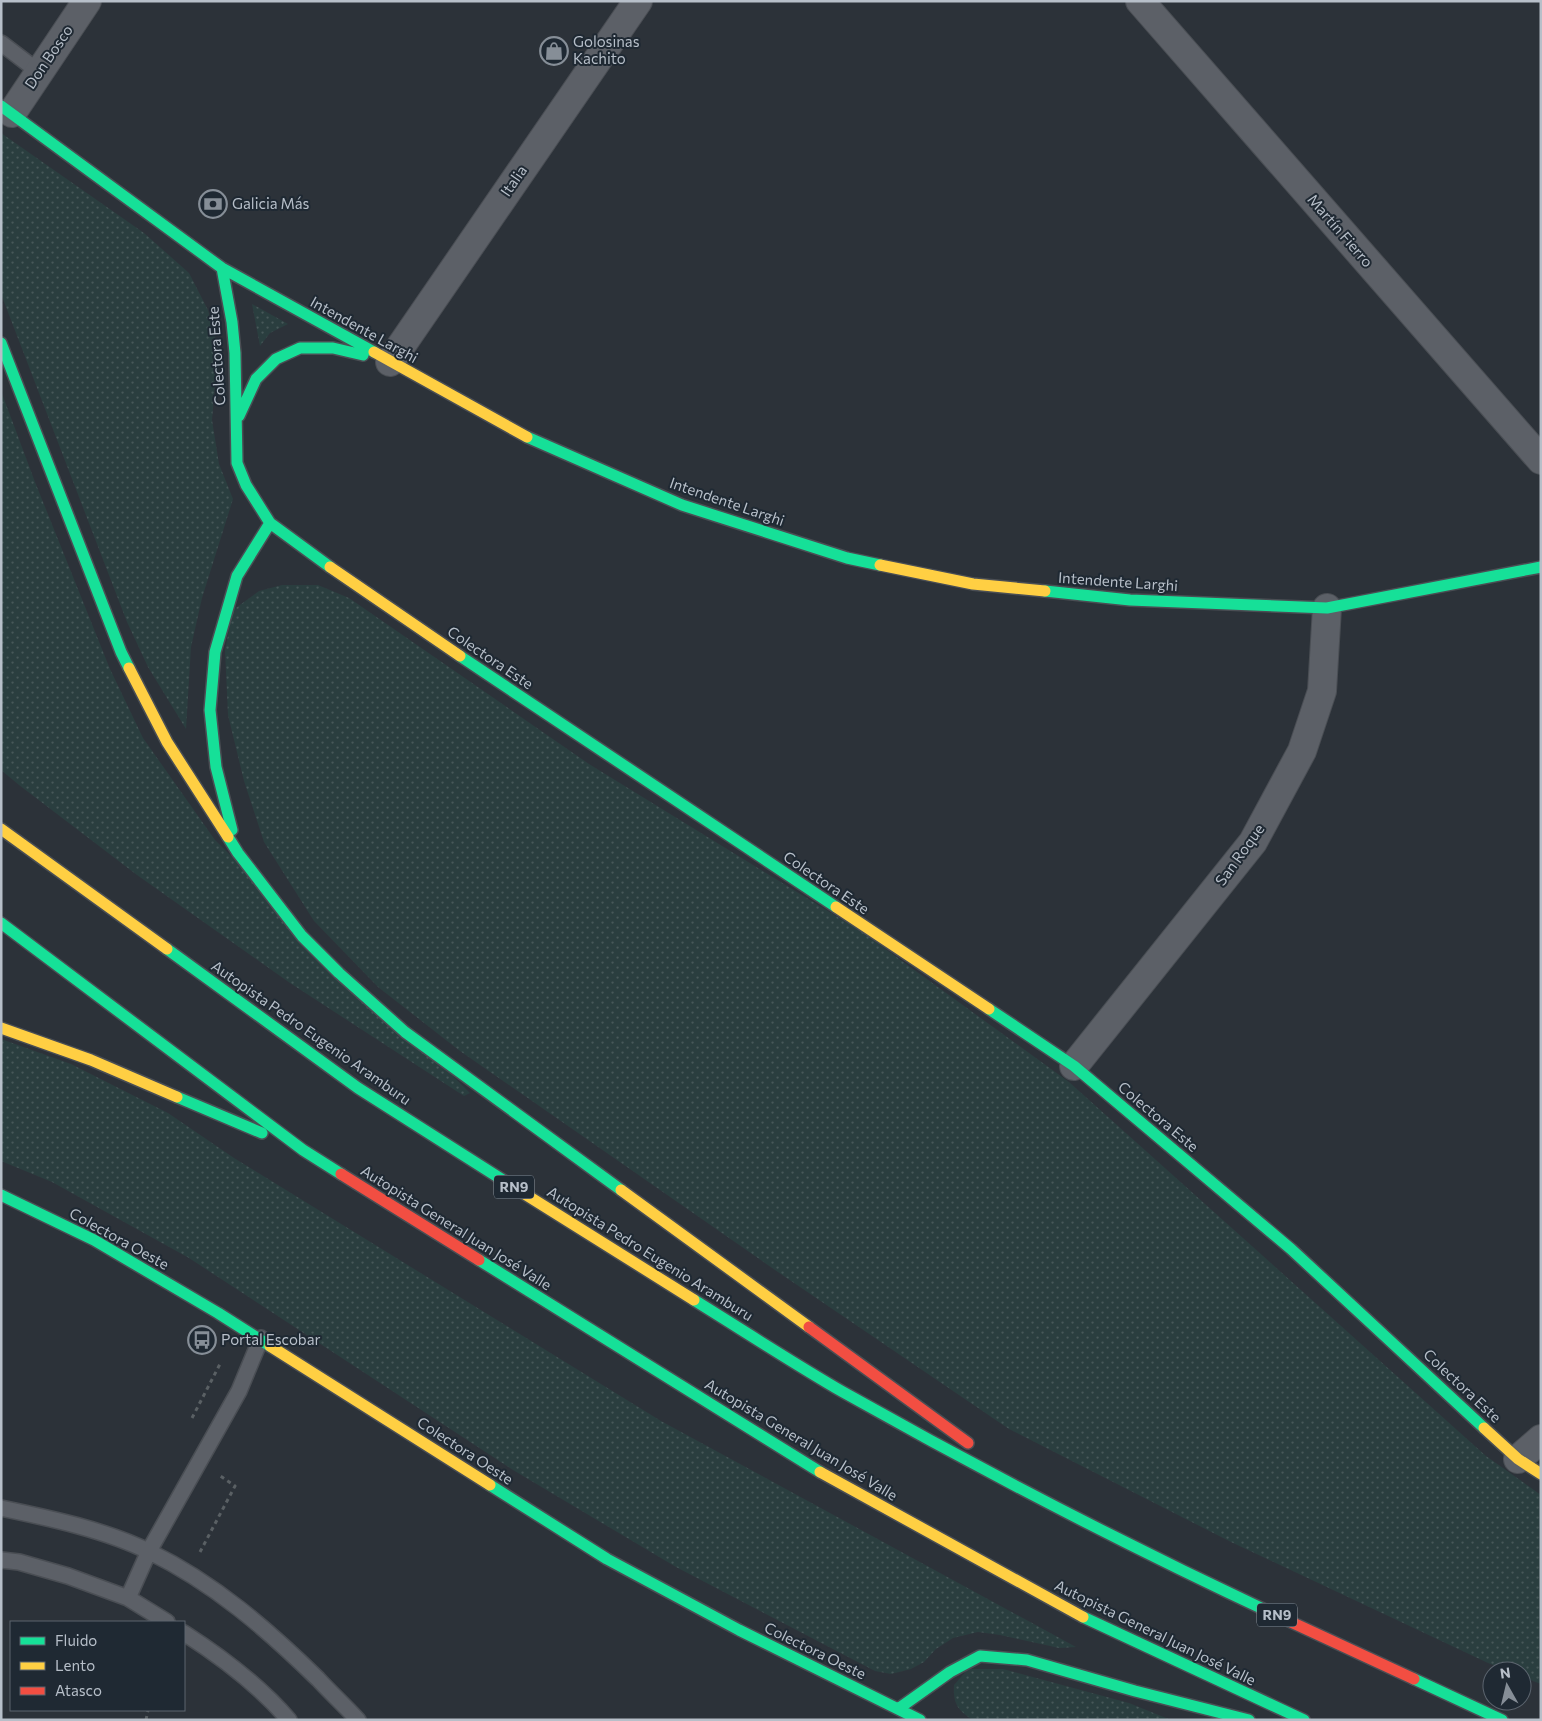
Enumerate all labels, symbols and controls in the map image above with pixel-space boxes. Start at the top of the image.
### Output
street label: Don Bosco [20,21,76,92]
place label: Golosinas Kachito [573,32,640,67]
shop icon: Golosinas Kachito [539,36,569,66]
street label: Italia [496,161,530,199]
bank icon: Galicia Más [198,189,228,219]
street label: Martín Fierro [1304,190,1377,270]
place label: Galicia Más [232,194,309,212]
street label: Intendente Larghi [307,292,421,366]
street label: Colectora Este [204,306,228,406]
street label: Intendente Larghi [668,473,787,529]
street label: Intendente Larghi [1057,568,1179,594]
street label: Colectora Este [444,622,537,693]
street label: San Roque [1211,820,1268,889]
street label: Colectora Este [780,847,873,918]
street label: Autopista Pedro Eugenio Aramburu [208,956,415,1108]
street label: Colectora Este [1115,1077,1203,1155]
street label: Autopista General Juan José Valle [358,1161,555,1294]
road number: RN9 [494,1176,534,1198]
street label: Autopista Pedro Eugenio Aramburu [544,1182,757,1324]
street label: Colectora Oeste [67,1203,172,1273]
bus stop icon: Portal Escobar [187,1325,217,1355]
place label: Portal Escobar [221,1330,321,1348]
street label: Colectora Este [1420,1345,1505,1426]
street label: Autopista General Juan José Valle [702,1374,901,1504]
street label: Colectora Oeste [414,1412,517,1488]
street label: Autopista General Juan José Valle [1052,1575,1259,1689]
road number: RN9 [1257,1604,1297,1626]
street label: Colectora Oeste [762,1618,869,1683]
legend [10,1621,185,1711]
text: Fluido [55,1631,97,1649]
text: Lento [55,1656,95,1674]
north arrow [1482,1661,1532,1711]
text: N [1499,1663,1512,1682]
text: Atasco [55,1681,102,1699]

